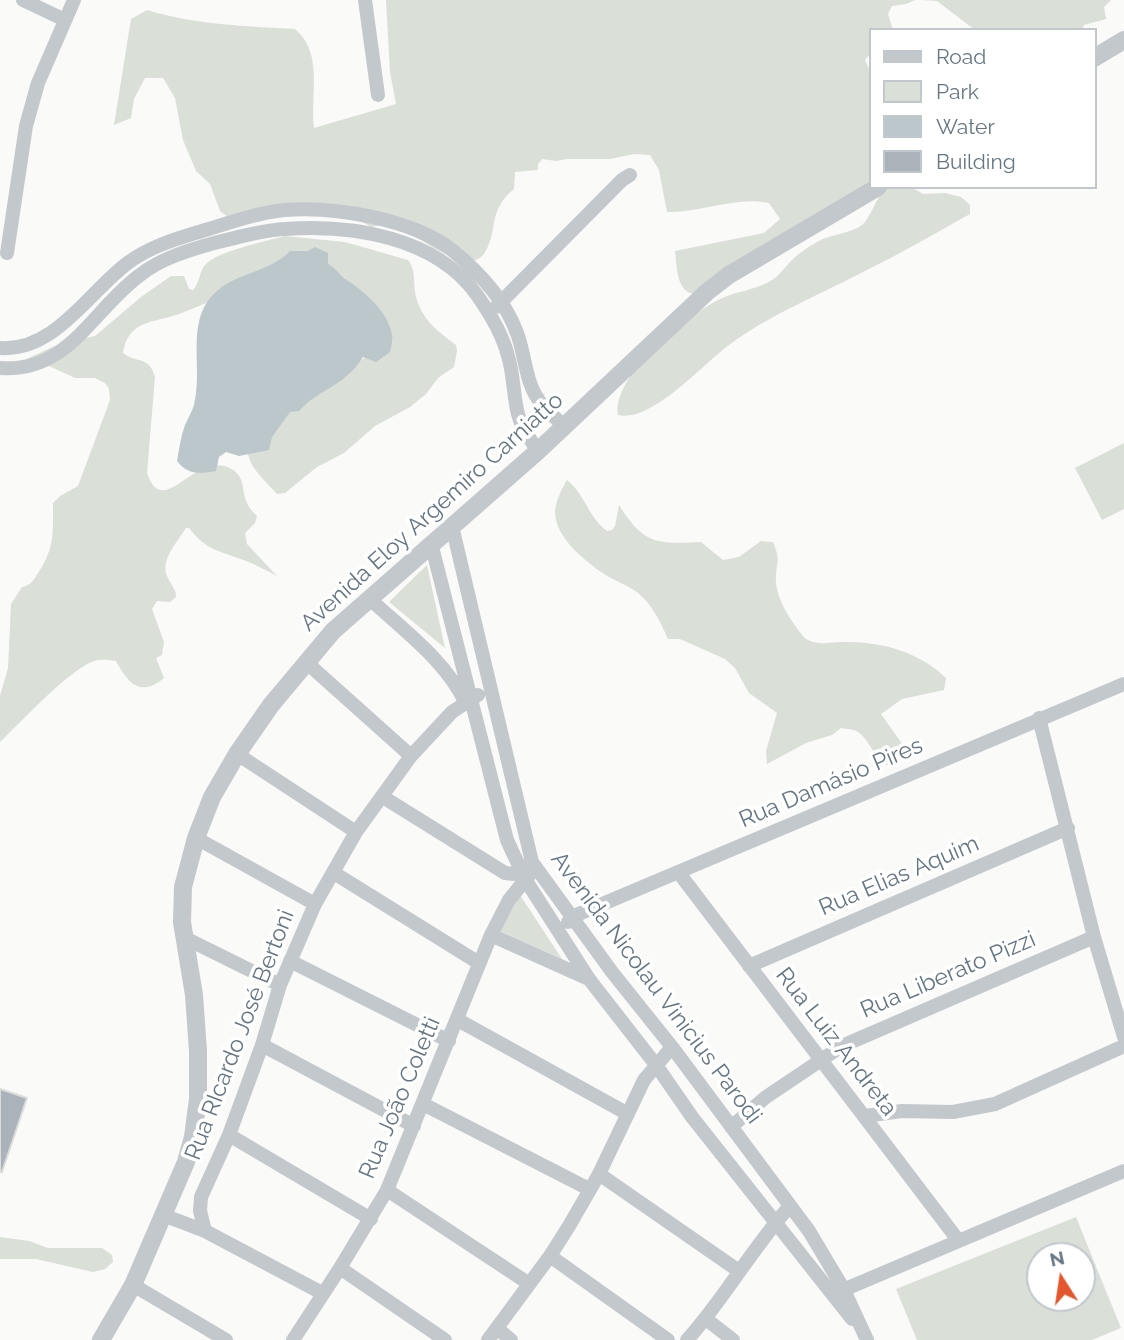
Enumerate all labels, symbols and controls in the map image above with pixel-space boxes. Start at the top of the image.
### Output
legend [869,28,1096,189]
text: Road [936,44,986,69]
text: Park [936,79,979,104]
text: Water [936,114,995,139]
text: Building [936,149,1016,174]
street label: Avenida Eloy Argemiro Carniatto [295,387,569,637]
street label: Rua Damásio Pires [735,732,927,834]
street label: Rua Elias Aquim [815,830,983,922]
street label: Avenida Nicolau Vinicius Parodi [545,847,767,1129]
street label: Rua RIcardo José Bertoni [180,906,300,1164]
street label: Rua Liberato Pizzi [856,926,1040,1024]
street label: Rua Luiz Andreta [769,962,903,1122]
street label: Rua João Coletti [353,1013,447,1183]
north arrow [1026,1242,1096,1312]
text: N [1048,1246,1066,1271]

